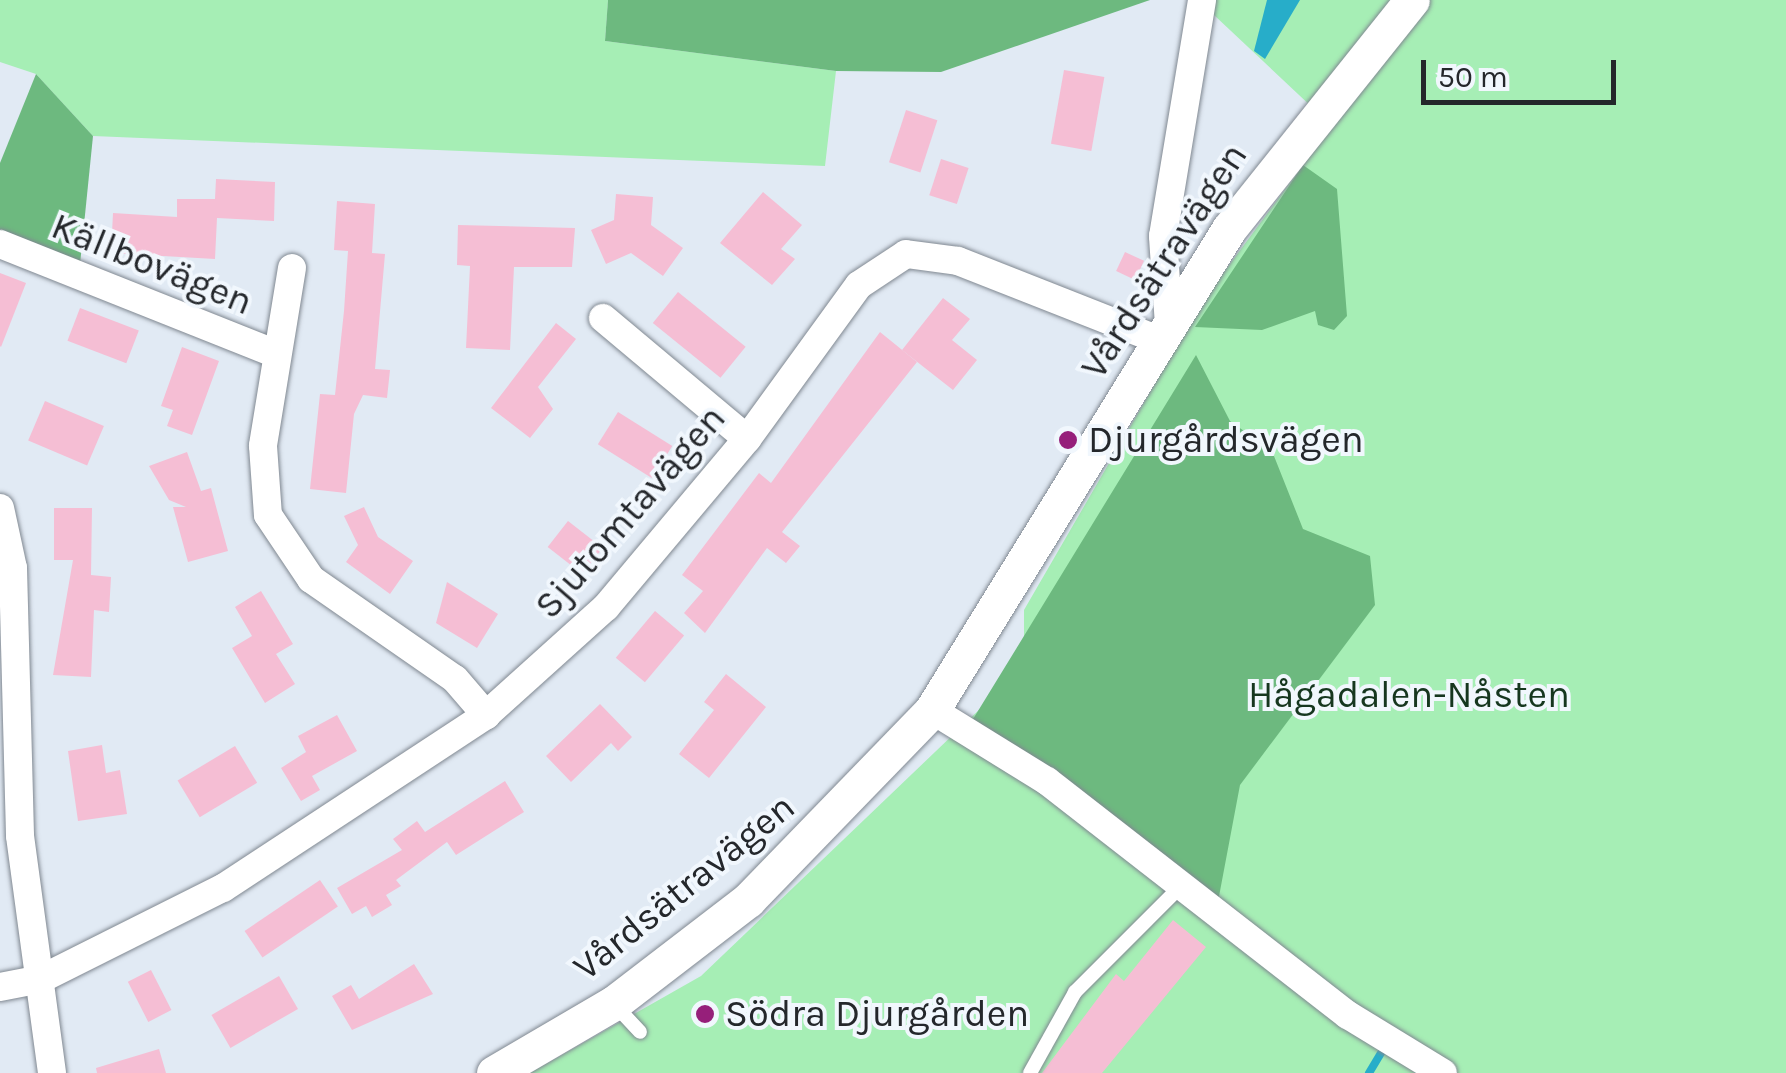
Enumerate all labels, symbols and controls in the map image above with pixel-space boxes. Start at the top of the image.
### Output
scale bar [1426,40,1621,102]
text: 50 m [1438,59,1508,95]
street label: Vårdsätravägen [1071,135,1257,387]
street label: Källbovägen [45,203,259,325]
street label: Sjutomtavägen [525,396,735,628]
place label: Djurgårdsvägen [1088,417,1364,463]
marker: Djurgårdsvägen [1057,429,1079,451]
park label: Hågadalen-Nåsten [1248,672,1570,718]
street label: Vårdsätravägen [564,784,804,990]
place label: Södra Djurgården [725,991,1029,1037]
marker: Södra Djurgården [694,1003,716,1025]

